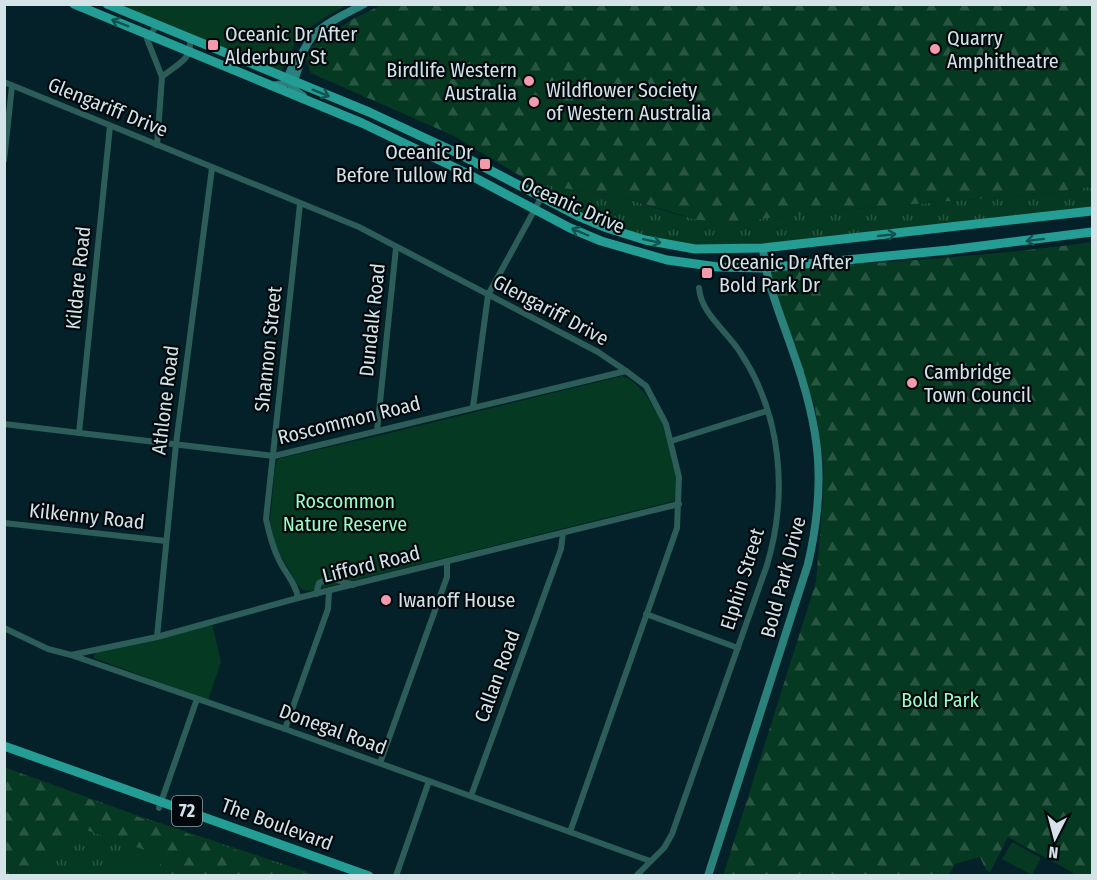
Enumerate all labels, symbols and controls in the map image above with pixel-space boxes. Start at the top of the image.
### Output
one-way arrow [111,17,130,28]
place label: Oceanic Dr After Alderbury St [225,22,357,69]
place label: Quarry Amphitheatre [947,26,1059,73]
marker: Oceanic Dr After Alderbury St [206,38,220,52]
marker: Quarry Amphitheatre [928,42,942,56]
place label: Birdlife Western Australia [386,58,517,105]
street label: Glengariff Drive [45,72,171,142]
marker: Birdlife Western Australia [522,74,536,88]
place label: Wildflower Society of Western Australia [546,78,711,125]
one-way arrow [311,88,330,99]
marker: Wildflower Society of Western Australia [527,95,541,109]
place label: Oceanic Dr Before Tullow Rd [336,140,473,187]
marker: Oceanic Dr Before Tullow Rd [478,157,492,171]
street label: Oceanic Drive [517,171,629,239]
street label: Kildare Road [61,225,95,331]
one-way arrow [572,226,590,237]
one-way arrow [877,229,896,240]
one-way arrow [1025,235,1045,246]
one-way arrow [641,236,661,247]
place label: Oceanic Dr After Bold Park Dr [719,250,851,297]
street label: Dundalk Road [354,262,390,378]
marker: Oceanic Dr After Bold Park Dr [700,266,714,280]
street label: Glengariff Drive [489,270,613,350]
street label: Shannon Street [249,284,287,413]
street label: Athlone Road [146,344,184,456]
place label: Cambridge Town Council [924,360,1031,407]
marker: Cambridge Town Council [905,376,919,390]
street label: Roscommon Road [275,391,423,449]
park label: Roscommon Nature Reserve [283,489,407,536]
street label: Kilkenny Road [28,498,146,534]
street label: Bold Park Drive [755,514,811,640]
street label: Elphin Street [715,525,769,633]
street label: Lifford Road [320,540,422,588]
place label: Iwanoff House [398,588,515,612]
marker: Iwanoff House [379,593,393,607]
street label: Callan Road [469,627,525,725]
park label: Bold Park [901,688,979,712]
street label: Donegal Road [276,698,390,760]
street label: The Boulevard [218,793,336,855]
road number: 72 [172,796,202,826]
north arrow [1025,808,1085,868]
text: N [1048,842,1059,862]

